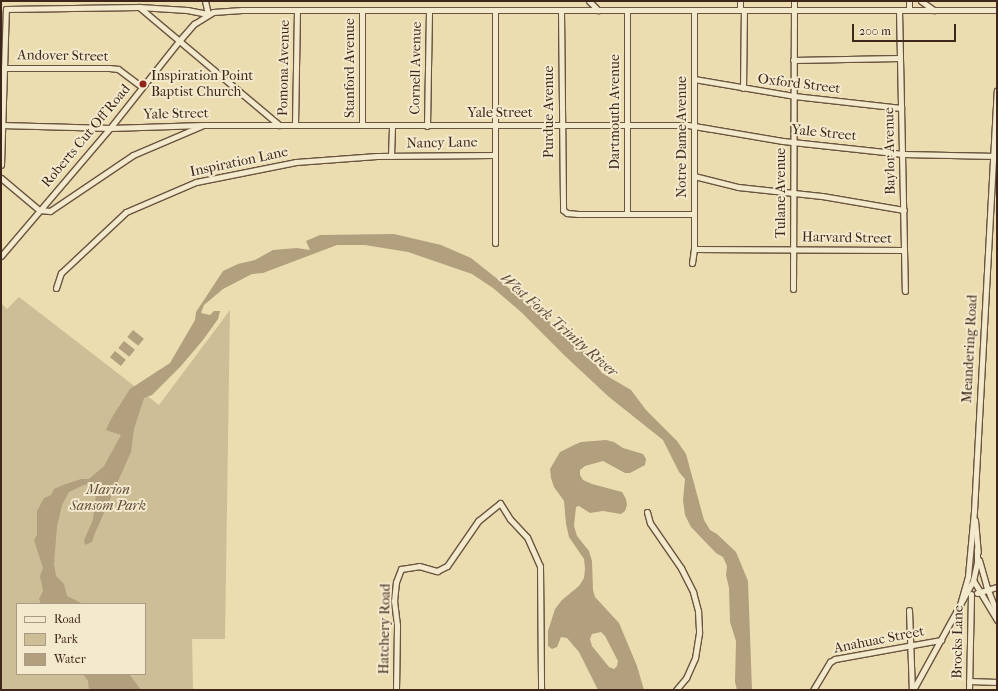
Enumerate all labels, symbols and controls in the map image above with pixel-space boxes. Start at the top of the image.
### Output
scale bar [854,16,958,42]
street label: Stanford Avenue [342,18,358,118]
street label: Pomona Avenue [275,20,293,116]
street label: Cornell Avenue [407,21,425,115]
text: 200 m [859,24,891,38]
street label: Andover Street [17,47,109,65]
street label: Dartmouth Avenue [607,54,623,170]
street label: Purdue Avenue [541,66,557,158]
place label: Inspiration Point Baptist Church [151,68,253,100]
street label: Oxford Street [757,71,841,97]
street label: Notre Dame Avenue [674,76,690,198]
marker: Inspiration Point Baptist Church [138,79,148,89]
street label: Roberts Cut Off Road [38,81,134,191]
street label: Yale Street [143,105,209,123]
street label: Yale Street [467,105,533,121]
street label: Baylor Avenue [881,107,899,195]
street label: Yale Street [791,121,857,145]
street label: Nancy Lane [406,134,478,152]
street label: Inspiration Lane [188,143,290,181]
street label: Tulane Avenue [773,148,789,238]
street label: Harvard Street [802,229,892,247]
water label: West Fork Trinity River [497,269,621,381]
street label: Meandering Road [959,294,981,404]
park label: Marion Sansom Park [70,482,146,514]
street label: Hatchery Road [376,583,394,675]
legend [16,603,146,675]
street label: Brocks Lane [949,605,967,679]
text: Road [54,612,81,626]
street label: Anahuac Street [832,623,926,657]
text: Park [54,632,78,646]
text: Water [54,652,86,666]

